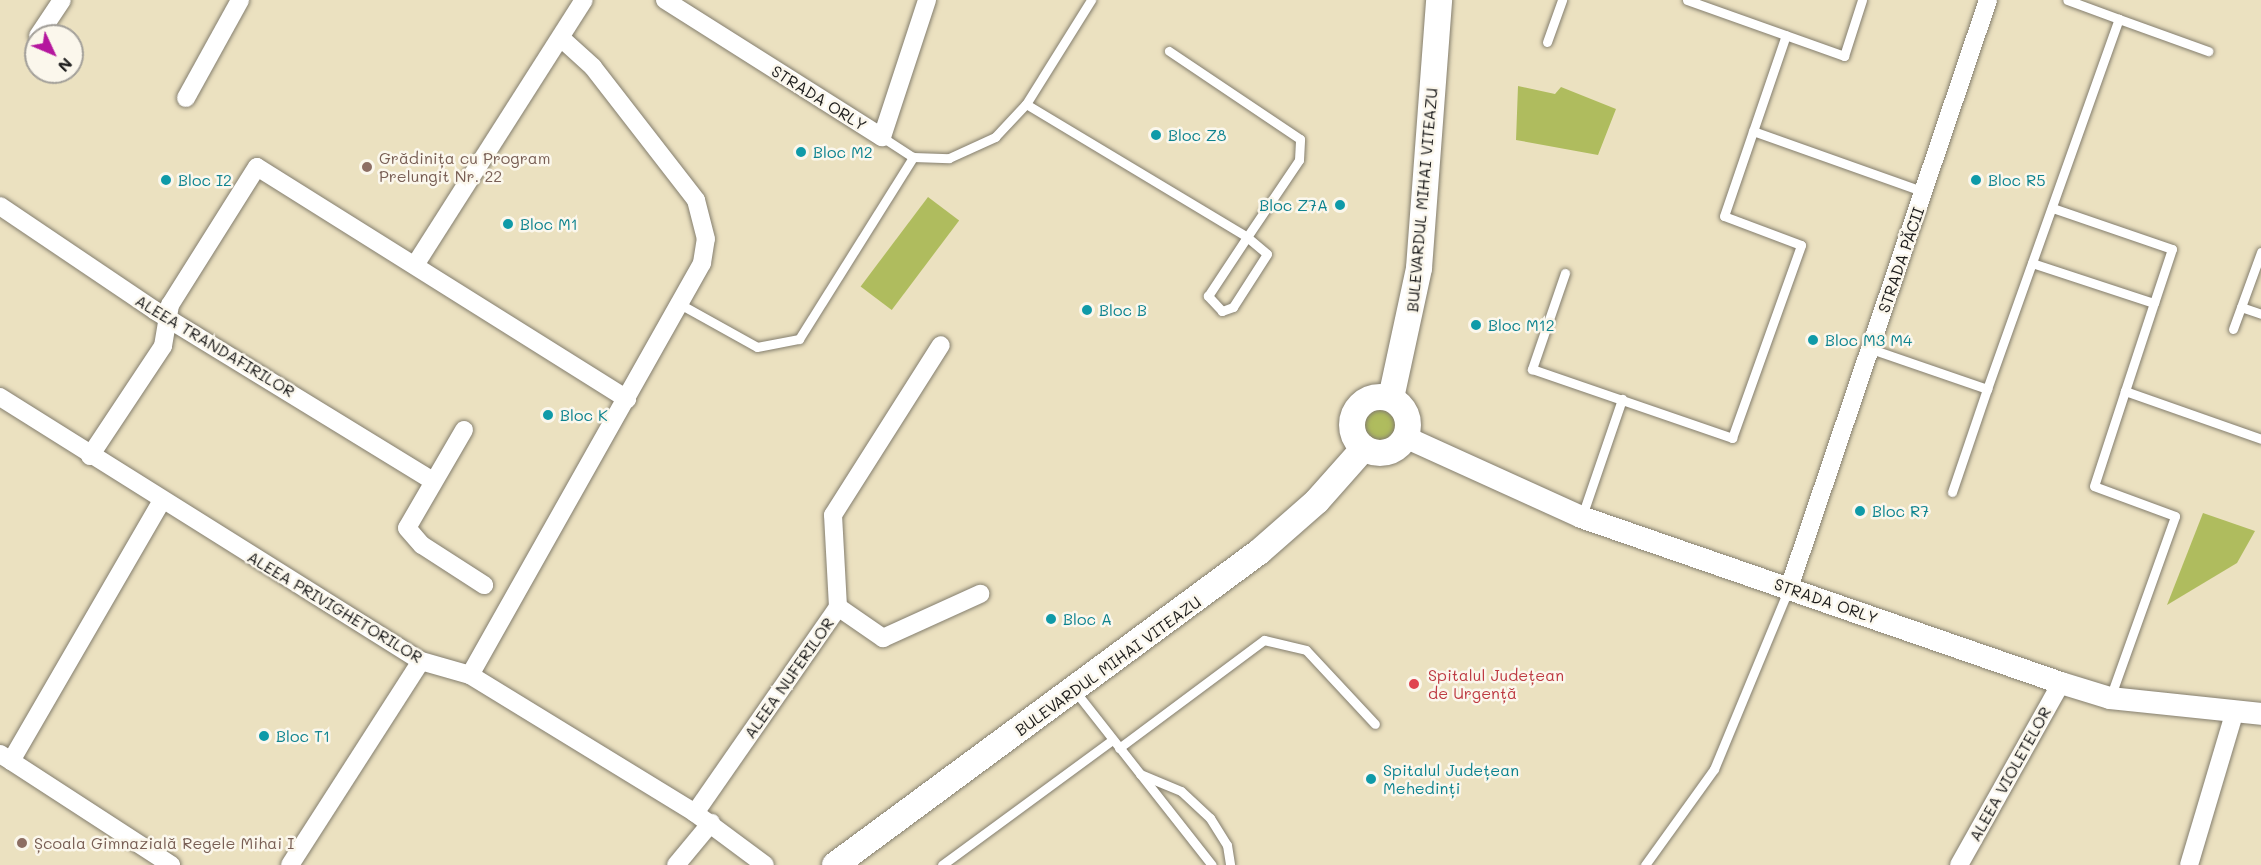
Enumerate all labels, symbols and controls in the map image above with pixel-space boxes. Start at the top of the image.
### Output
north arrow [24,24,84,84]
text: N [54,54,78,77]
street label: STRADA ORLY [768,61,870,135]
street label: BULEVARDUL MIHAI VITEAZU [1403,87,1441,313]
place label: Bloc Z8 [1168,125,1226,145]
marker: Bloc Z8 [1149,128,1163,142]
place label: Bloc M2 [813,142,873,162]
marker: Bloc M2 [794,145,808,159]
place label: Grădinița cu Program Prelungit Nr. 22 [379,148,550,186]
marker: Grădinița cu Program Prelungit Nr. 22 [360,160,374,174]
place label: Bloc I2 [178,170,232,190]
place label: Bloc R5 [1988,170,2046,190]
marker: Bloc I2 [159,173,173,187]
marker: Bloc R5 [1969,173,1983,187]
place label: Bloc Z7A [1259,195,1328,215]
marker: Bloc Z7A [1333,198,1347,212]
street label: STRADA PĂCII [1874,205,1928,315]
place label: Bloc M1 [520,214,578,234]
marker: Bloc M1 [501,217,515,231]
street label: ALEEA TRANDAFIRILOR [132,291,298,401]
place label: Bloc B [1099,300,1147,320]
marker: Bloc B [1080,303,1094,317]
place label: Bloc M12 [1488,315,1555,335]
marker: Bloc M12 [1469,318,1483,332]
place label: Bloc M3 M4 [1825,330,1912,350]
marker: Bloc M3 M4 [1806,333,1820,347]
place label: Bloc K [560,405,608,425]
marker: Bloc K [541,408,555,422]
place label: Bloc R7 [1872,501,1929,521]
marker: Bloc R7 [1853,504,1867,518]
street label: ALEEA PRIVIGHETORILOR [244,547,426,667]
street label: STRADA ORLY [1772,574,1880,628]
street label: BULEVARDUL MIHAI VITEAZU [1011,592,1205,740]
place label: Bloc A [1063,609,1112,629]
marker: Bloc A [1044,612,1058,626]
street label: ALEEA NUFERILOR [740,614,838,742]
place label: Spitalul Județean de Urgență [1428,665,1564,703]
marker: Spitalul Județean de Urgență [1405,675,1423,693]
street label: ALEEA VIOLETELOR [1965,703,2055,845]
place label: Bloc T1 [276,726,330,746]
marker: Bloc T1 [257,729,271,743]
place label: Spitalul Județean Mehedinți [1383,760,1519,798]
marker: Spitalul Județean Mehedinți [1364,772,1378,786]
place label: Școala Gimnazială Regele Mihai I [34,833,294,853]
marker: Școala Gimnazială Regele Mihai I [15,836,29,850]

